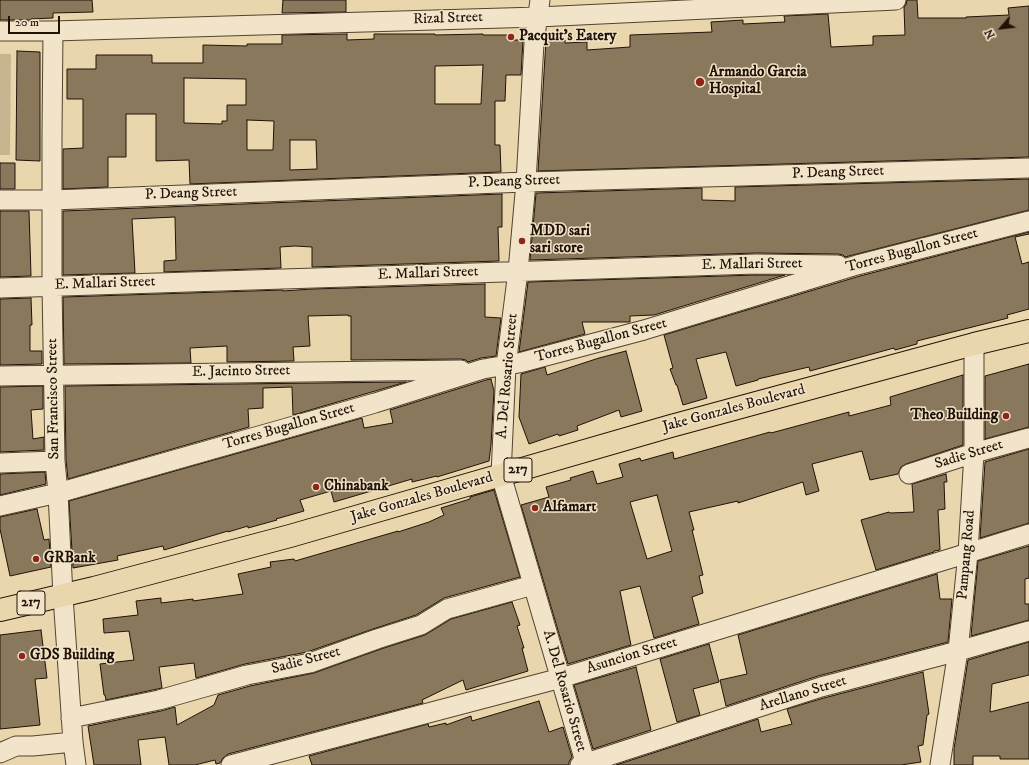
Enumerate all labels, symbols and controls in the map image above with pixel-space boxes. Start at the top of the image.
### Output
scale bar [10,8,62,34]
north arrow [981,8,1021,48]
street label: Rizal Street [413,9,483,29]
text: 20 m [15,15,39,30]
text: N [982,26,999,41]
place label: Pacquit's Eatery [519,28,616,46]
marker: Pacquit's Eatery [506,32,516,42]
place label: Armando Garcia Hospital [709,64,807,99]
marker: Armando Garcia Hospital [694,76,706,88]
street label: P. Deang Street [792,162,884,184]
street label: P. Deang Street [468,171,560,193]
street label: P. Deang Street [145,183,237,205]
place label: MDD sari sari store [530,223,590,258]
street label: Torres Bugallon Street [844,225,980,277]
marker: MDD sari sari store [517,236,527,246]
street label: E. Mallari Street [701,255,803,275]
street label: E. Mallari Street [377,263,479,285]
street label: E. Mallari Street [54,273,156,295]
street label: A. Del Rosario Street [494,313,522,439]
street label: Torres Bugallon Street [533,315,669,367]
street label: San Francisco Street [44,338,64,460]
street label: E. Jacinto Street [192,362,290,382]
street label: Jake Gonzales Boulevard [661,381,807,437]
street label: Torres Bugallon Street [221,400,357,454]
place label: Theo Building [910,407,998,425]
marker: Theo Building [1001,411,1011,421]
street label: Sadie Street [933,436,1005,474]
road number: 217 [504,458,532,482]
street label: Jake Gonzales Boulevard [349,469,495,527]
place label: Chinabank [324,478,389,496]
marker: Chinabank [311,482,321,492]
place label: Alfamart [543,499,596,517]
marker: Alfamart [530,503,540,513]
street label: Pampang Road [954,510,980,600]
place label: GRBank [44,550,96,568]
marker: GRBank [31,554,41,564]
road number: 217 [17,591,45,615]
street label: A. Del Rosario Street [538,628,590,754]
street label: Asuncion Street [585,634,679,678]
street label: Sadie Street [270,643,342,679]
place label: GDS Building [30,647,114,665]
marker: GDS Building [17,651,27,661]
street label: Arellano Street [757,672,849,716]

